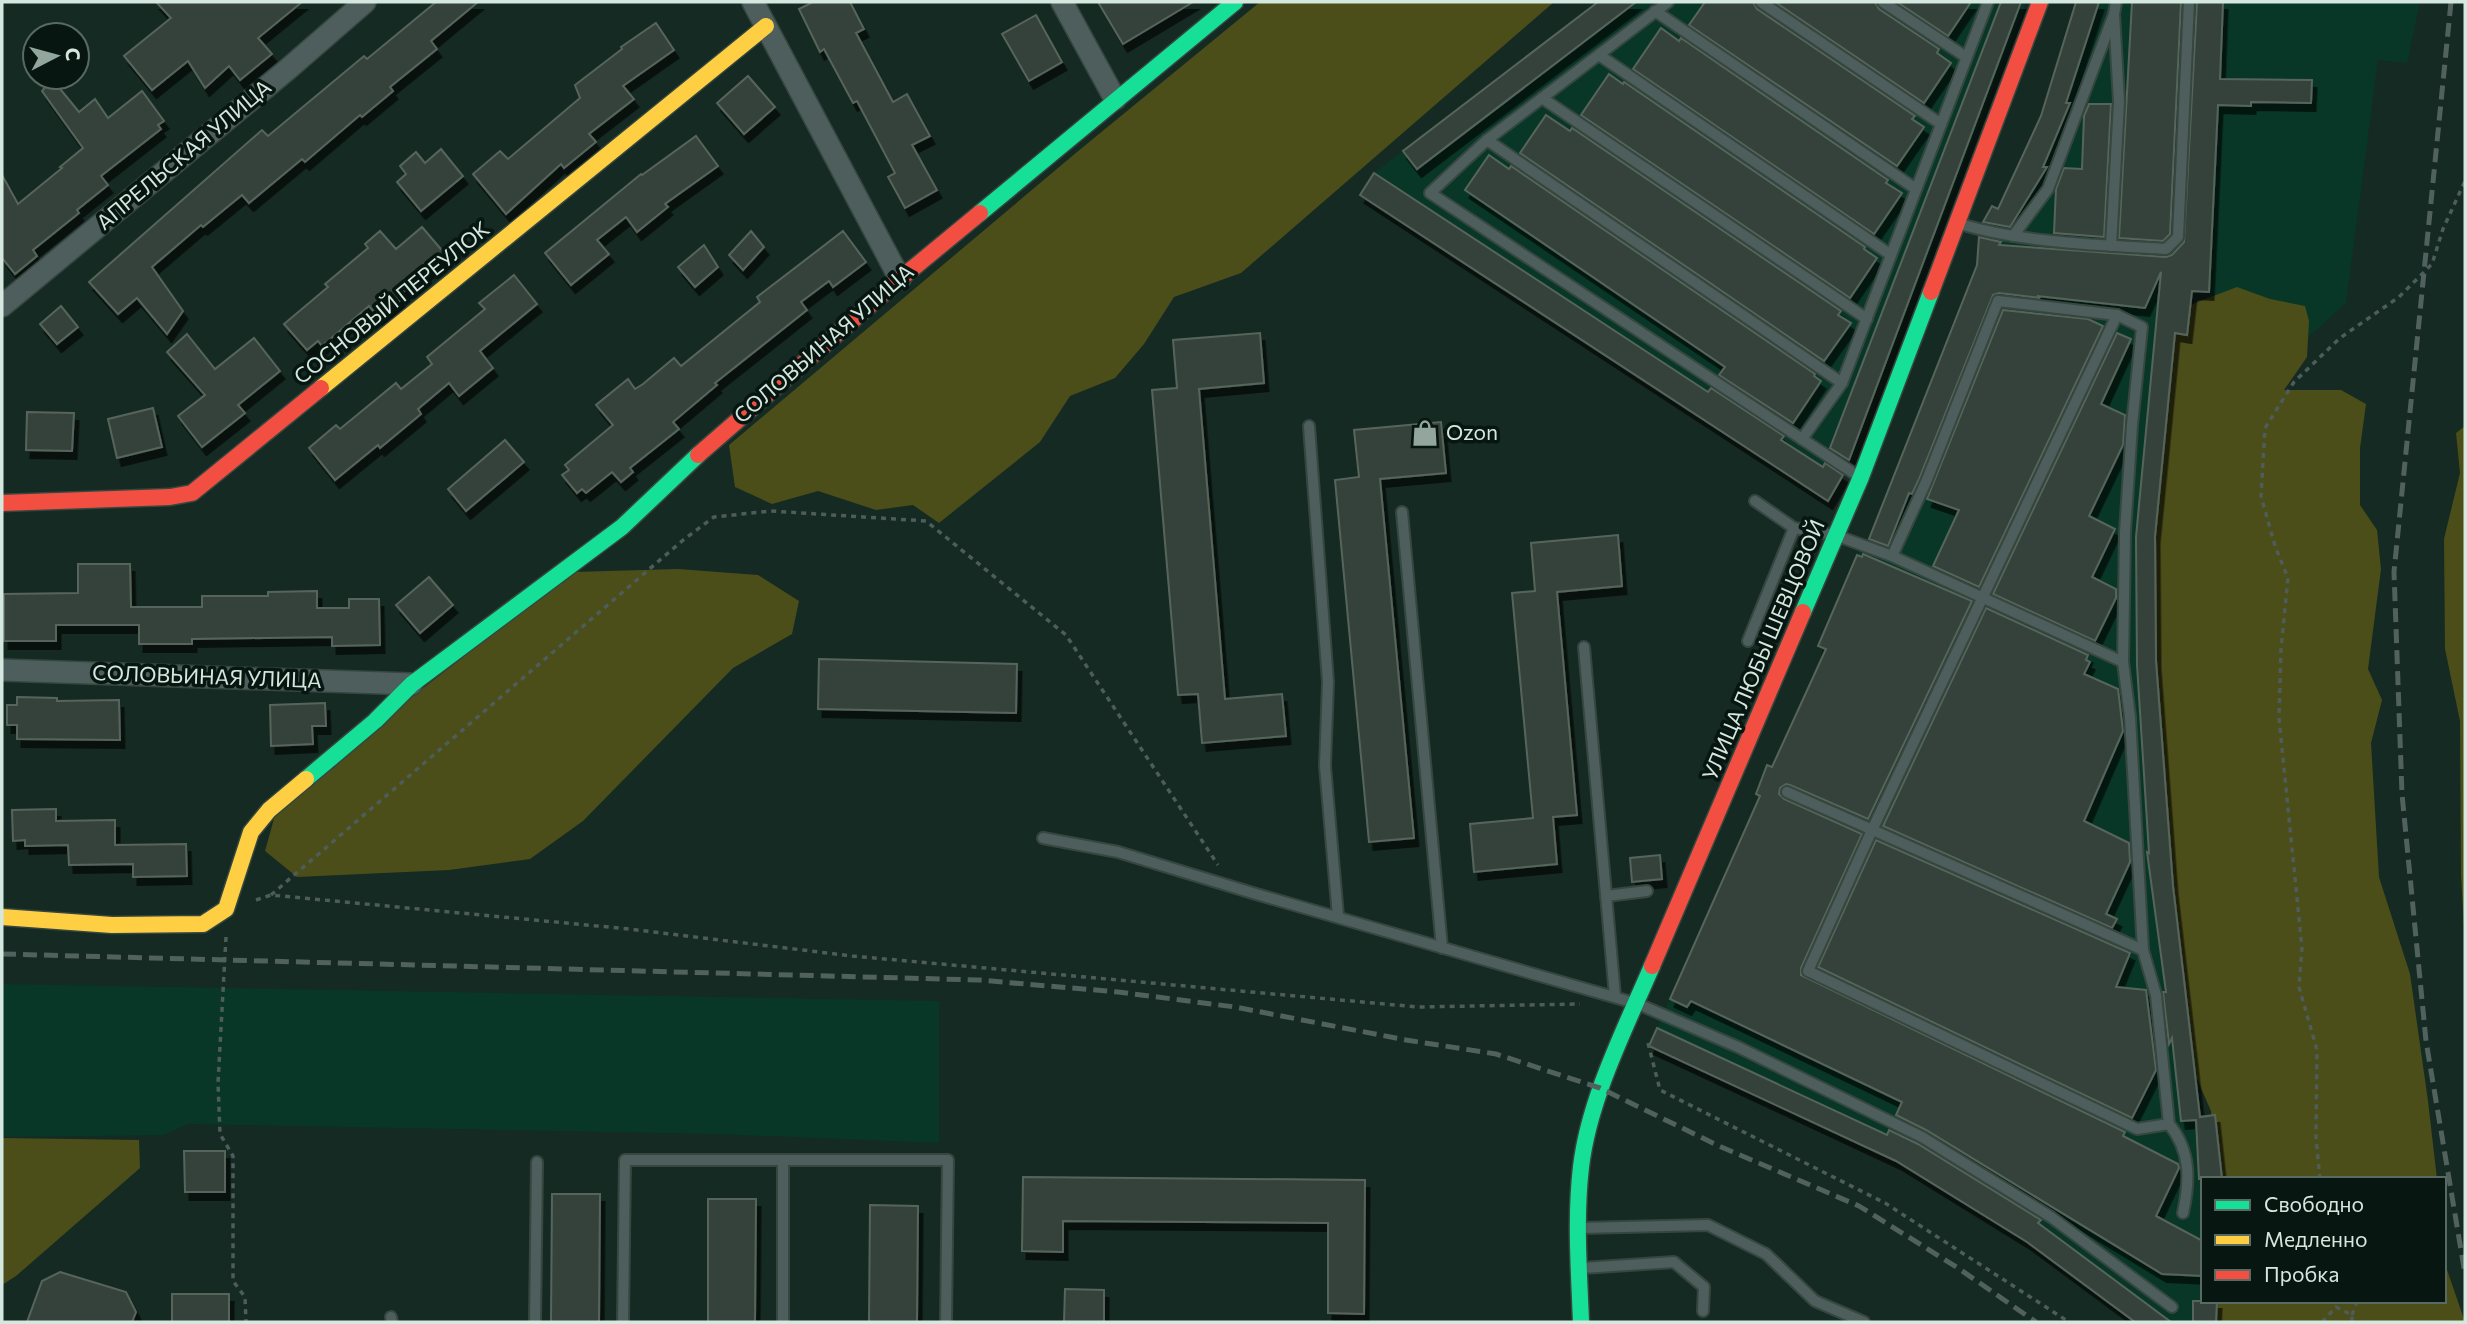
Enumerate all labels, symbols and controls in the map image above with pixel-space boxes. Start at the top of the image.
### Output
north arrow [21,21,91,91]
text: С [61,47,86,62]
street label: АПРЕЛЬСКАЯ УЛИЦА [91,74,275,234]
street label: СОСНОВЫЙ ПЕРЕУЛОК [288,215,494,388]
street label: СОЛОВЬИНАЯ УЛИЦА [728,258,918,428]
shop icon: Ozon [1410,418,1440,448]
place label: Ozon [1446,419,1498,444]
street label: УЛИЦА ЛЮБЫ ШЕВЦОВОЙ [1696,515,1829,783]
street label: СОЛОВЬИНАЯ УЛИЦА [92,659,322,692]
legend [2201,1177,2446,1303]
text: Свободно [2264,1191,2364,1216]
text: Медленно [2264,1226,2368,1251]
text: Пробка [2264,1261,2339,1286]

